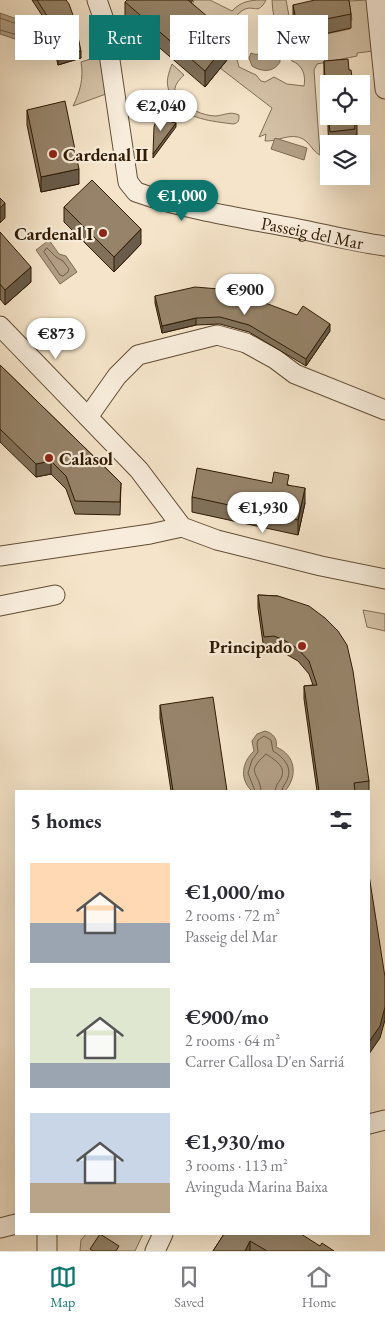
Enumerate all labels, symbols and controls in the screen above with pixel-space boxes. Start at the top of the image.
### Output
chip: Buy [15,15,79,60]
chip: Rent [89,15,160,60]
chip: Filters [170,15,248,60]
chip: New [258,15,328,60]
map controls [320,75,370,185]
button: locate [320,75,370,125]
pin: €2,040 [120,90,202,132]
text: €2,040 [136,95,186,116]
button: layers [320,135,370,185]
place label: Cardenal II [63,143,149,166]
marker: Cardenal II [47,148,59,160]
pin: €1,000 [141,180,223,222]
text: €1,000 [157,185,207,206]
street label: Passeig del Mar [260,211,366,254]
place label: Cardenal I [14,222,93,245]
marker: Cardenal I [97,227,109,239]
pin: €900 [215,274,275,316]
text: €900 [226,279,264,300]
pin: €873 [26,318,86,360]
text: €873 [37,323,75,344]
place label: Calasol [59,447,113,470]
marker: Calasol [43,452,55,464]
pin: €1,930 [222,492,304,534]
text: €1,930 [238,497,288,518]
place label: Principado [209,635,292,658]
marker: Principado [296,640,308,652]
icon: filters [327,806,355,834]
text: 5 homes [30,807,102,834]
text: €1,000/mo [185,878,285,905]
icon: home [70,883,130,943]
text: 2 rooms · 72 m² [185,905,280,926]
text: Passeig del Mar [185,926,277,947]
text: €900/mo [185,1003,269,1030]
icon: home [70,1008,130,1068]
text: 2 rooms · 64 m² [185,1030,280,1051]
text: Carrer Callosa D'en Sarriá [185,1051,344,1072]
text: €1,930/mo [185,1128,285,1155]
icon: home [70,1133,130,1193]
text: 3 rooms · 113 m² [185,1155,288,1176]
text: Avinguda Marina Baixa [185,1176,328,1197]
tab: Map [49,1263,77,1311]
tab: Saved [174,1263,204,1311]
tab: Home [302,1263,336,1311]

